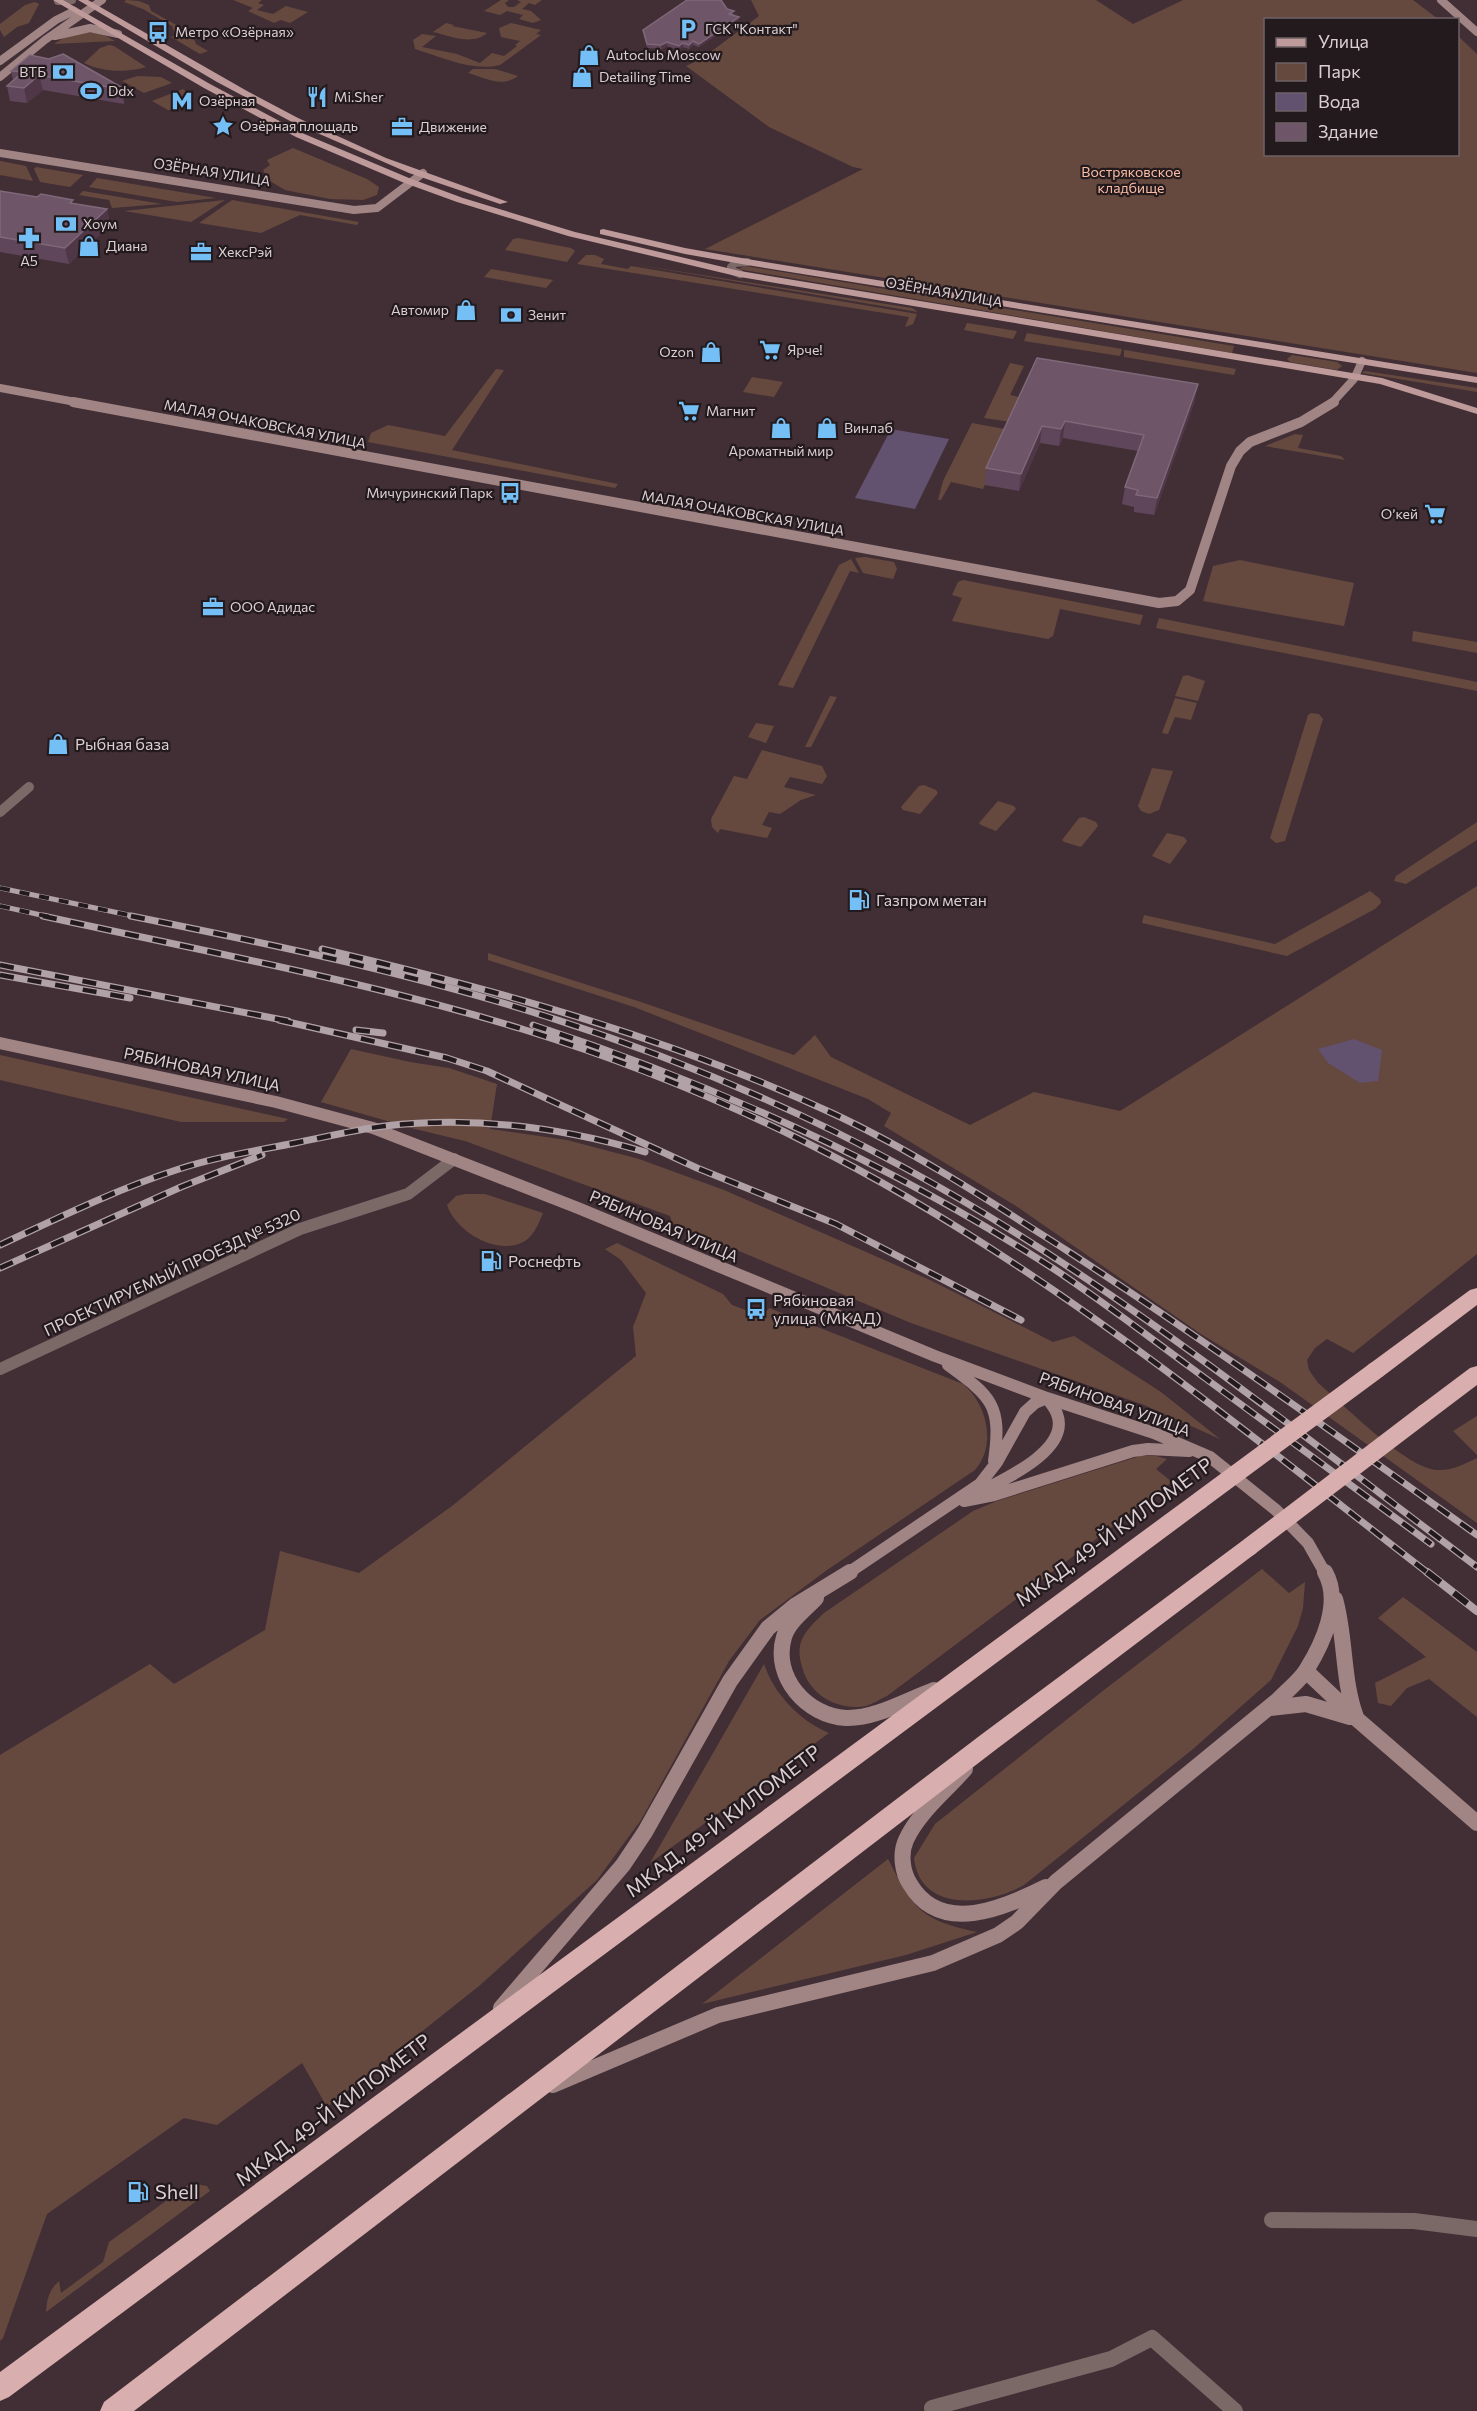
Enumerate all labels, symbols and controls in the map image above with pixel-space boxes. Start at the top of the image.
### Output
parking icon: ГСК "Контакт" [676,17,700,41]
legend [1264,18,1459,156]
bus stop icon: Метро «Озёрная» [146,20,170,44]
place label: ГСК "Контакт" [705,20,798,37]
place label: Метро «Озёрная» [175,23,294,40]
text: Улица [1318,30,1369,52]
shop icon: Autoclub Moscow [577,43,601,67]
place label: Autoclub Moscow [606,46,721,63]
bank icon: ВТБ [51,60,75,84]
text: Парк [1318,60,1361,82]
place label: ВТБ [19,63,46,80]
shop icon: Detailing Time [570,65,594,89]
place label: Detailing Time [599,68,691,85]
sports icon: Ddx [79,79,103,103]
place label: Ddx [108,82,134,99]
restaurant icon: Mi.Sher [305,85,329,109]
place label: Mi.Sher [334,88,384,105]
metro station icon: Озёрная [170,89,194,113]
text: Вода [1318,90,1360,112]
place label: Озёрная [199,92,255,109]
place icon: Озёрная площадь [211,114,235,138]
office icon: Движение [390,115,414,139]
place label: Озёрная площадь [240,117,358,134]
place label: Движение [419,118,487,135]
text: Здание [1318,120,1378,142]
street label: ОЗЁРНАЯ УЛИЦА [152,154,272,189]
park label: Востряковское кладбище [1081,163,1181,196]
bank icon: Хоум [54,212,78,236]
place label: Хоум [83,215,117,232]
pharmacy icon: А5 [17,226,41,250]
shop icon: Диана [77,234,101,258]
place label: Диана [106,237,148,254]
office icon: ХексРэй [189,240,213,264]
place label: ХексРэй [218,243,272,260]
place label: А5 [20,252,38,269]
street label: ОЗЁРНАЯ УЛИЦА [884,273,1004,310]
shop icon: Автомир [454,298,478,322]
place label: Автомир [391,301,449,318]
bank icon: Зенит [499,303,523,327]
place label: Зенит [528,306,566,323]
supermarket icon: Ярче! [758,338,782,362]
shop icon: Ozon [699,340,723,364]
place label: Ярче! [787,341,823,358]
place label: Ozon [659,343,694,360]
street label: МАЛАЯ ОЧАКОВСКАЯ УЛИЦА [163,396,368,452]
supermarket icon: Магнит [677,399,701,423]
place label: Магнит [706,402,756,419]
shop icon: Ароматный мир [769,416,793,440]
shop icon: Винлаб [815,416,839,440]
place label: Винлаб [844,419,893,436]
place label: Ароматный мир [729,442,834,459]
bus stop icon: Мичуринский Парк [498,481,522,505]
place label: Мичуринский Парк [366,484,494,501]
street label: МАЛАЯ ОЧАКОВСКАЯ УЛИЦА [640,486,846,539]
supermarket icon: О’кей [1423,502,1447,526]
place label: О’кей [1381,505,1418,522]
office icon: ООО Адидас [201,595,225,619]
place label: ООО Адидас [230,598,315,615]
shop icon: Рыбная база [46,732,70,756]
place label: Рыбная база [75,734,169,753]
fuel station icon: Газпром метан [847,888,871,912]
place label: Газпром метан [876,890,987,909]
street label: РЯБИНОВАЯ УЛИЦА [122,1043,282,1094]
street label: РЯБИНОВАЯ УЛИЦА [587,1186,741,1265]
street label: ПРОЕКТИРУЕМЫЙ ПРОЕЗД № 5320 [40,1204,303,1340]
fuel station icon: Роснефть [479,1249,503,1273]
place label: Роснефть [508,1251,581,1270]
place label: Рябиновая улица (МКАД) [773,1290,882,1327]
bus stop icon: Рябиновая улица (МКАД) [744,1297,768,1321]
street label: РЯБИНОВАЯ УЛИЦА [1037,1367,1193,1440]
street label: МКАД, 49-Й КИЛОМЕТР [1010,1452,1217,1611]
street label: МКАД, 49-Й КИЛОМЕТР [620,1739,825,1901]
street label: МКАД, 49-Й КИЛОМЕТР [230,2028,435,2190]
place label: Shell [155,2179,199,2203]
fuel station icon: Shell [126,2180,150,2204]

